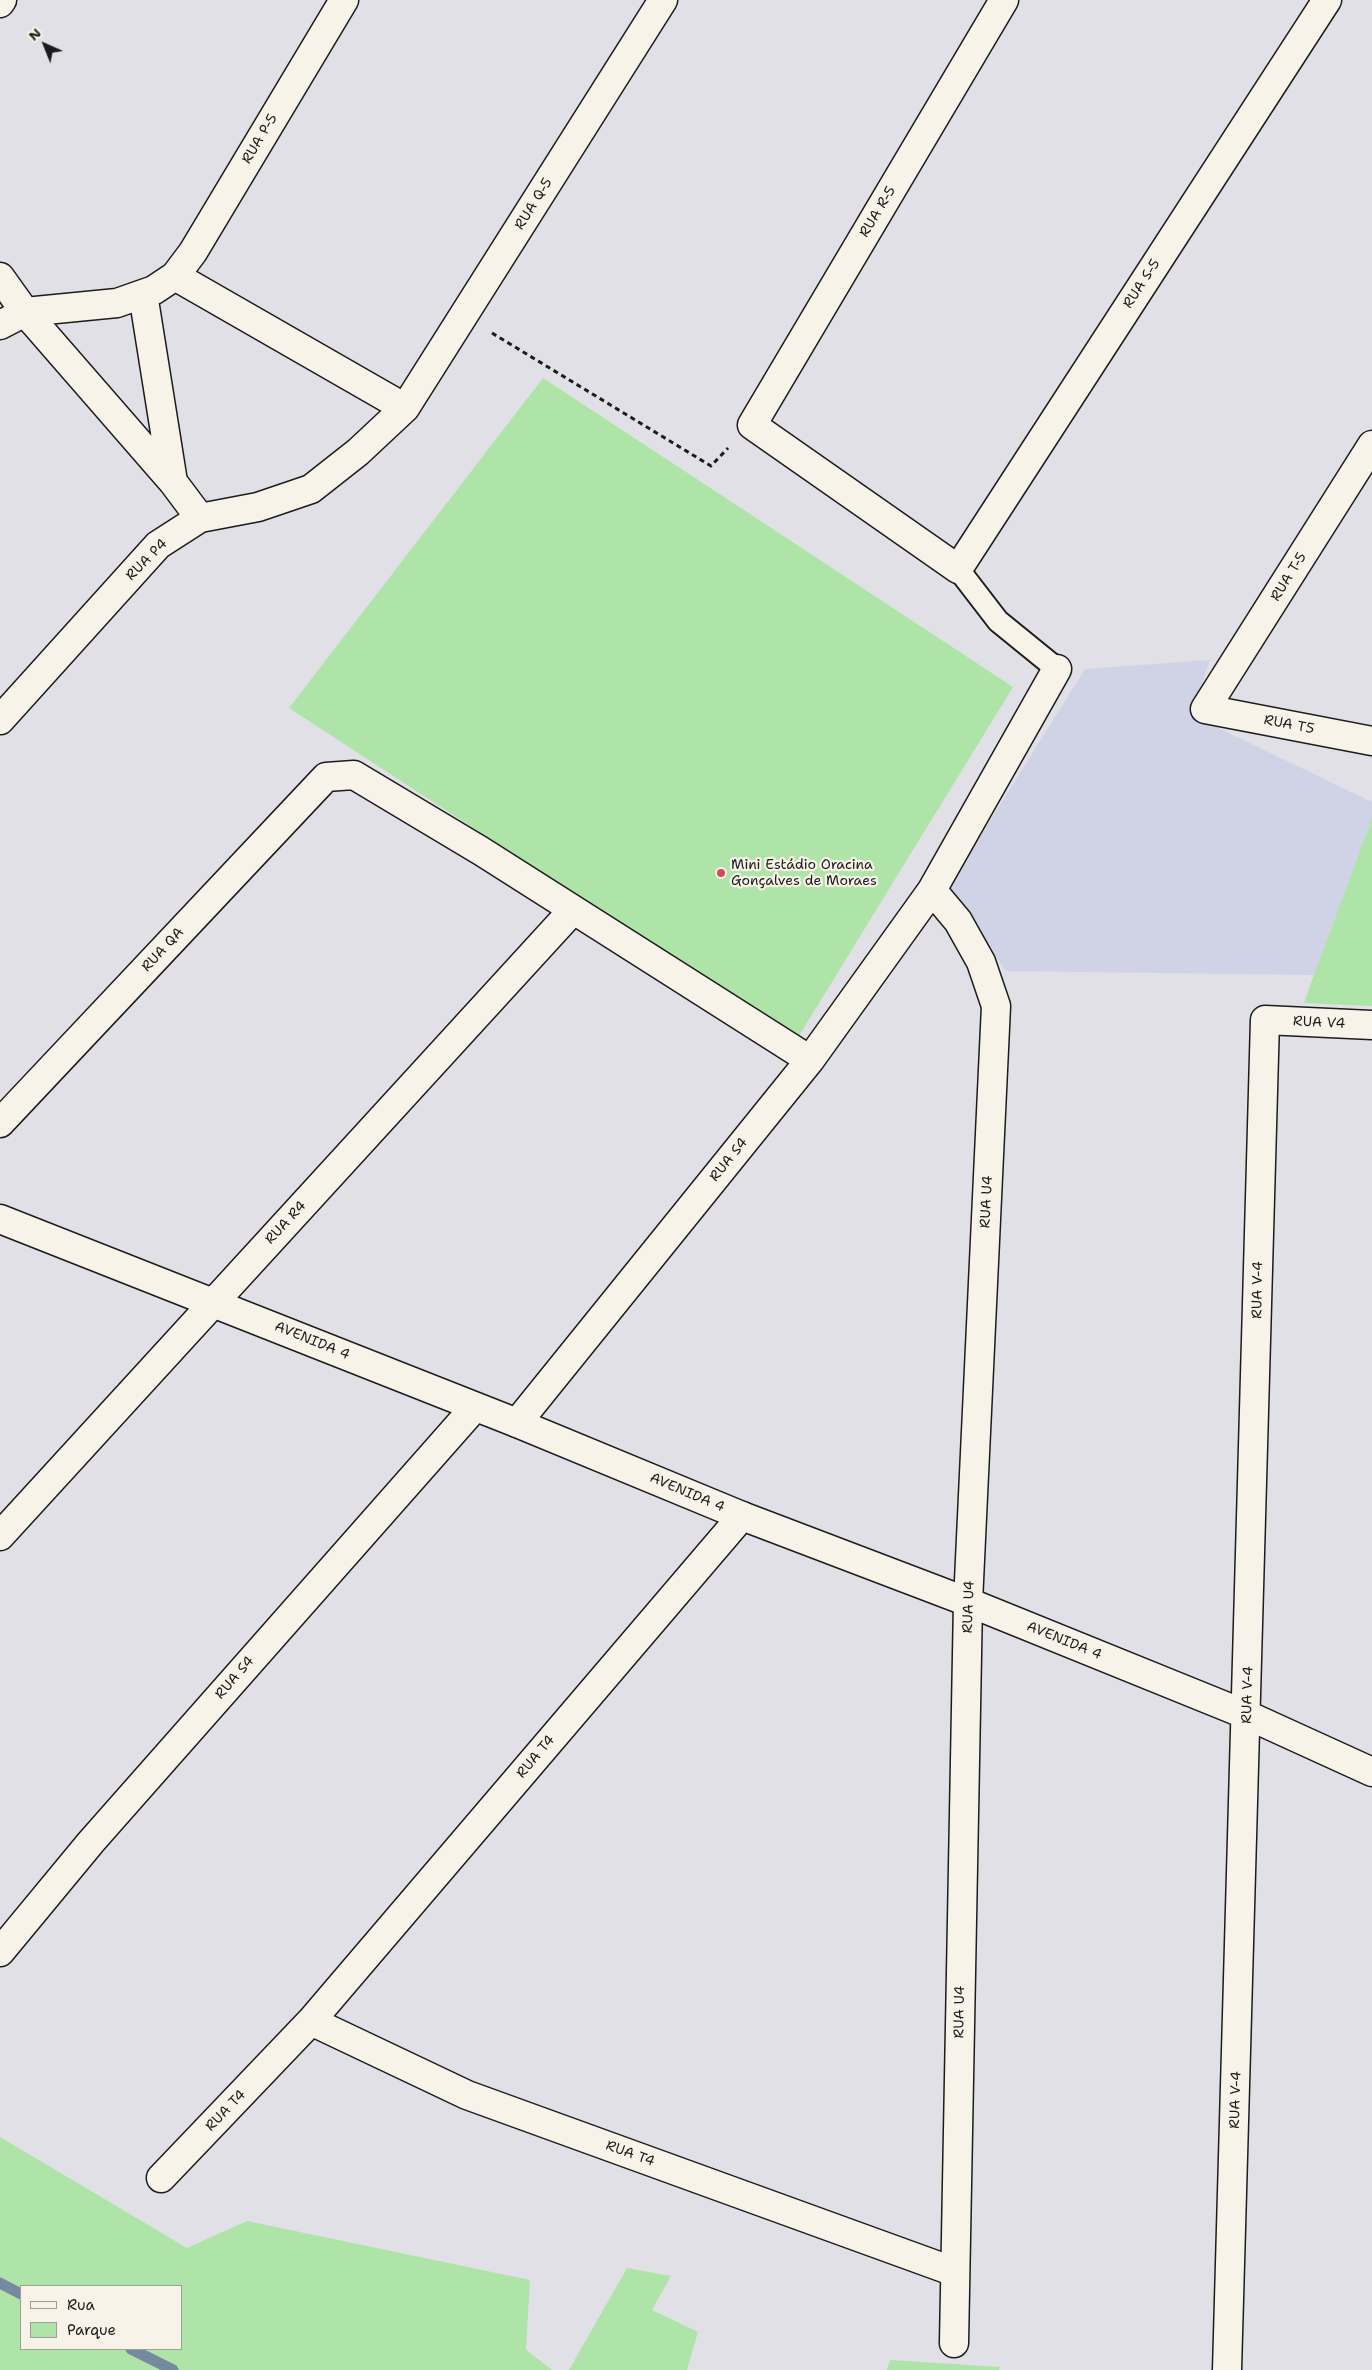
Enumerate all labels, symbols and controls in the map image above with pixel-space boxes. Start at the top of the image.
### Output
north arrow [20,20,70,70]
text: N [24,24,45,45]
street label: RUA P-5 [239,111,281,167]
street label: RUA Q-5 [512,175,556,233]
street label: RUA R-5 [856,184,900,240]
street label: RUA S-5 [1120,256,1164,312]
street label: RUA P4 [123,536,171,584]
street label: RUA T-5 [1267,549,1311,605]
street label: RUA T5 [1262,712,1316,738]
place label: Mini Estádio Oracina Gonçalves de Moraes [731,857,877,890]
marker: Mini Estádio Oracina Gonçalves de Moraes [715,867,727,879]
street label: RUA QA [138,924,188,976]
street label: RUA V4 [1292,1013,1346,1033]
street label: RUA S4 [706,1135,752,1185]
street label: RUA U4 [977,1175,997,1229]
street label: RUA R4 [262,1198,310,1248]
street label: RUA V-4 [1249,1261,1267,1319]
street label: AVENIDA 4 [272,1318,352,1364]
street label: AVENIDA 4 [647,1470,727,1516]
street label: RUA U4 [960,1580,978,1634]
street label: AVENIDA 4 [1024,1618,1104,1664]
street label: RUA S4 [212,1653,258,1703]
street label: RUA V-4 [1239,1666,1257,1724]
street label: RUA T4 [513,1732,559,1782]
street label: RUA U4 [951,1985,969,2039]
street label: RUA V-4 [1227,2071,1245,2129]
street label: RUA T4 [202,2087,250,2135]
street label: RUA T4 [603,2137,657,2171]
legend [20,2285,182,2350]
text: Rua [67,2295,95,2315]
text: Parque [67,2320,116,2340]

